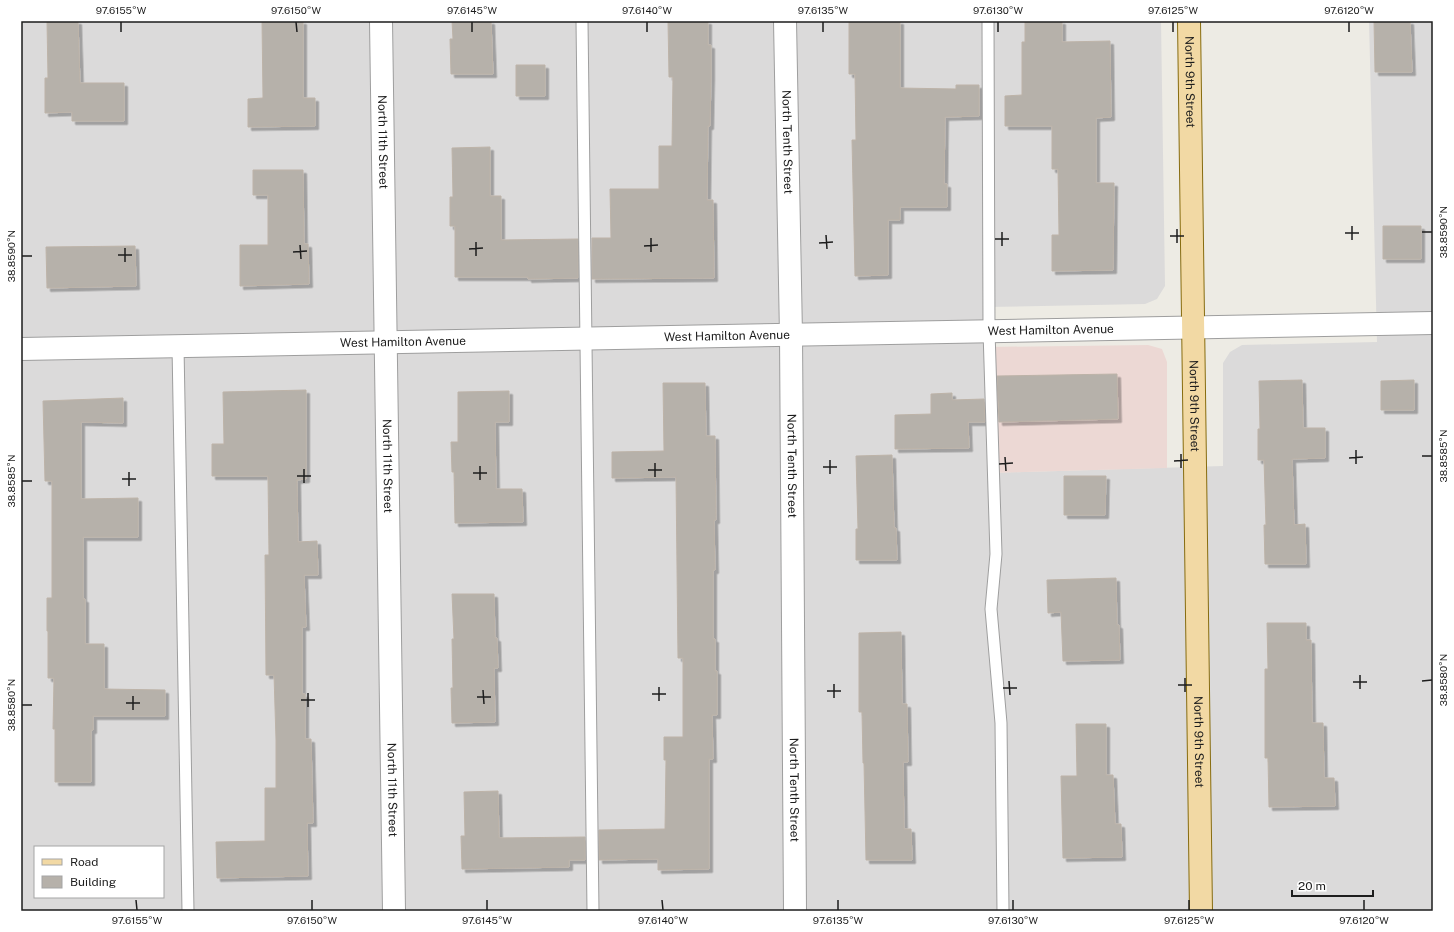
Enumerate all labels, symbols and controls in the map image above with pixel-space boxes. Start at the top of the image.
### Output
text: 97.6155°W [96,4,147,16]
text: 97.6150°W [271,4,322,16]
text: 97.6145°W [447,4,498,16]
text: 97.6140°W [622,4,672,16]
text: 97.6135°W [798,4,849,16]
text: 97.6130°W [973,4,1023,16]
text: 97.6125°W [1148,4,1198,16]
text: 97.6120°W [1324,4,1374,16]
street label: North 9th Street [1182,36,1197,128]
street label: North Tenth Street [779,90,795,195]
street label: North 11th Street [375,95,390,190]
text: 38.8590°N [1437,206,1449,258]
text: 38.8590°N [5,230,17,282]
street label: West Hamilton Avenue [988,322,1114,338]
street label: West Hamilton Avenue [664,328,790,344]
street label: West Hamilton Avenue [340,334,466,350]
street label: North 9th Street [1187,360,1202,452]
street label: North Tenth Street [785,414,799,518]
street label: North 11th Street [380,419,395,513]
text: 38.8585°N [1437,430,1449,482]
text: 38.8585°N [5,455,17,507]
text: 38.8580°N [1437,654,1449,706]
text: 38.8580°N [5,679,17,731]
street label: North 9th Street [1191,696,1206,788]
street label: North Tenth Street [787,738,802,842]
street label: North 11th Street [385,743,400,837]
legend [34,846,164,898]
text: Road [70,855,98,869]
scale bar [1292,872,1373,898]
text: Building [70,875,116,889]
text: 20 m [1298,879,1326,893]
text: 97.6155°W [112,914,163,926]
text: 97.6150°W [287,914,338,926]
text: 97.6145°W [462,914,513,926]
text: 97.6140°W [638,914,688,926]
text: 97.6135°W [813,914,864,926]
text: 97.6130°W [988,914,1038,926]
text: 97.6125°W [1164,914,1214,926]
text: 97.6120°W [1339,914,1389,926]

